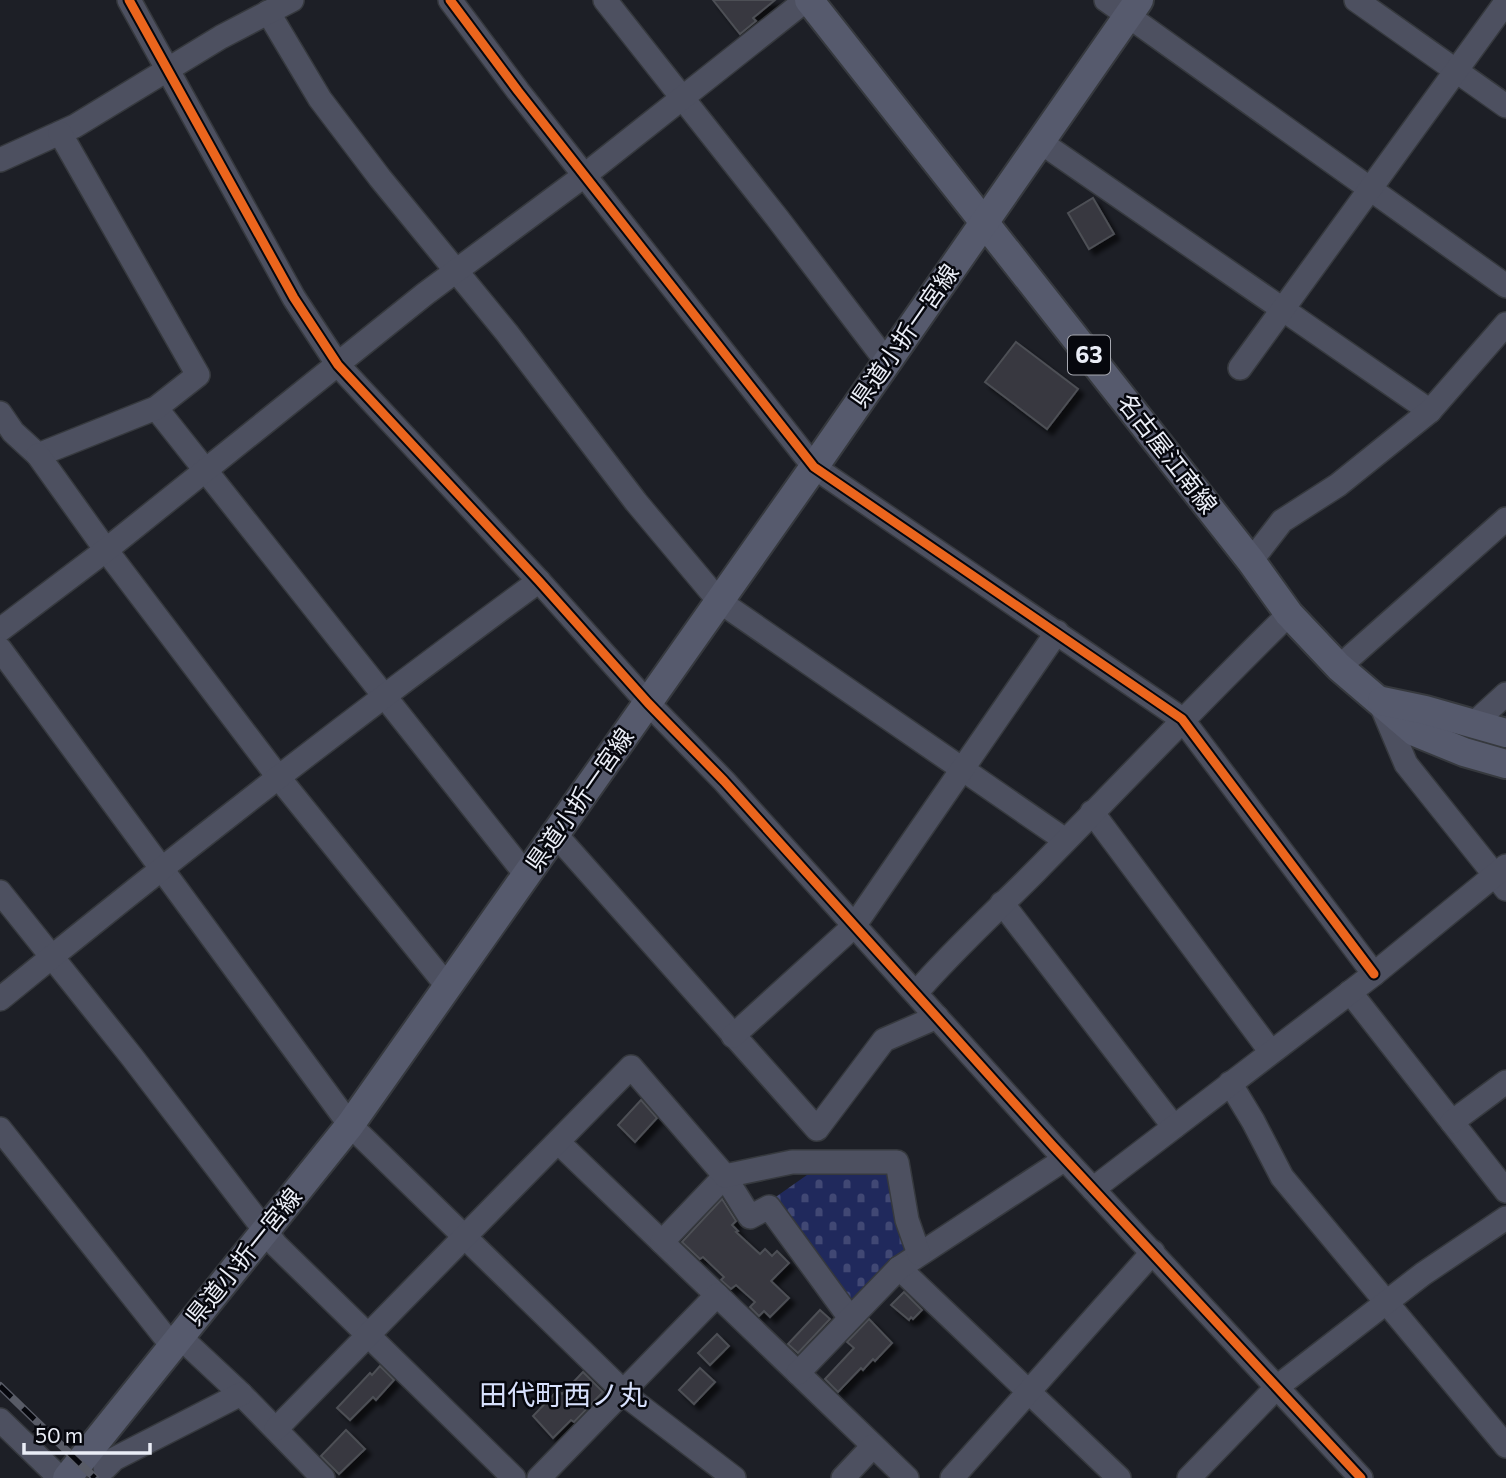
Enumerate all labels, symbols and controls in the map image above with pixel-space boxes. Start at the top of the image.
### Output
street label: 県道小折一宮線 [844,258,964,412]
road number: 63 [1068,336,1110,374]
street label: 名古屋江南線 [1112,387,1224,519]
street label: 県道小折一宮線 [519,722,639,876]
street label: 県道小折一宮線 [179,1182,307,1330]
district label: 田代町西ノ丸 [479,1377,647,1411]
scale bar [24,1412,150,1456]
text: 50 m [35,1422,83,1447]

